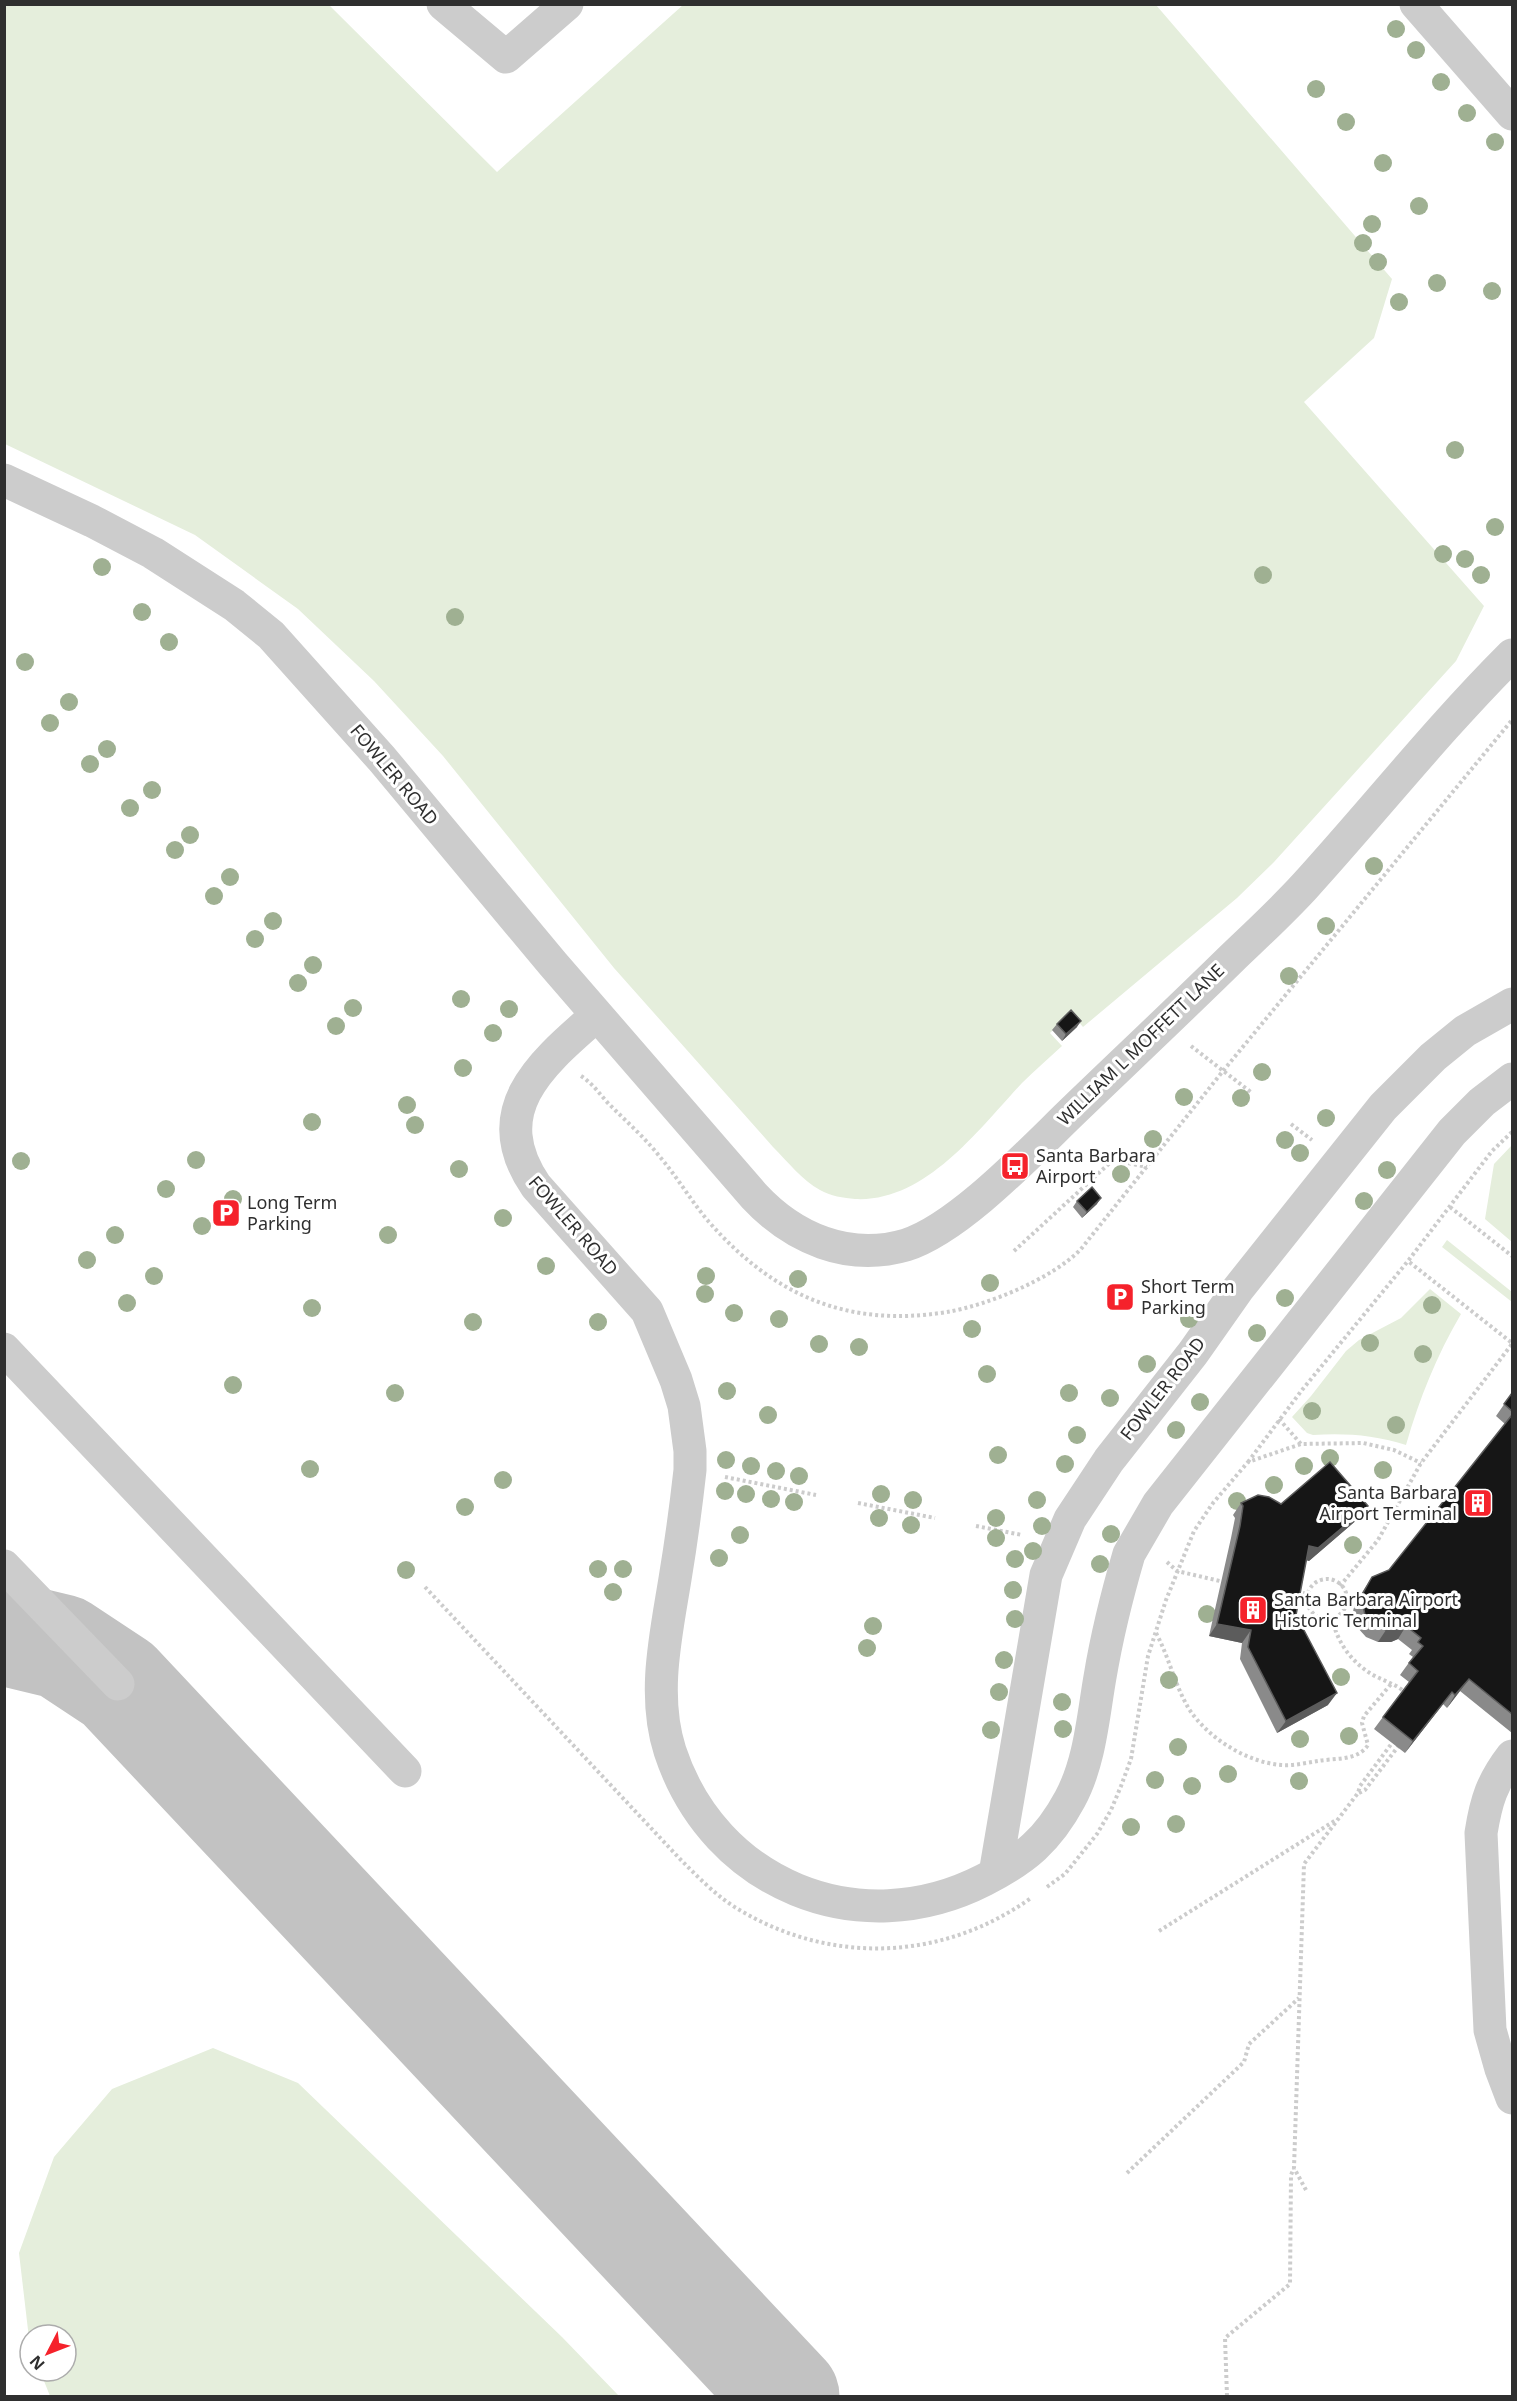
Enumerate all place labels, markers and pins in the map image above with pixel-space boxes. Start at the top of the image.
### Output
place label: Santa Barbara Airport [1036,1143,1156,1188]
bus stop icon: Santa Barbara Airport [999,1150,1031,1182]
place label: Long Term Parking [247,1190,337,1235]
parking icon: Long Term Parking [210,1197,242,1229]
place label: Short Term Parking [1141,1274,1235,1319]
parking icon: Short Term Parking [1104,1281,1136,1313]
place label: Santa Barbara Airport Terminal [1319,1480,1457,1525]
building icon: Santa Barbara Airport Terminal [1462,1487,1494,1519]
place label: Santa Barbara Airport Historic Terminal [1274,1587,1459,1632]
building icon: Santa Barbara Airport Historic Terminal [1237,1594,1269,1626]

